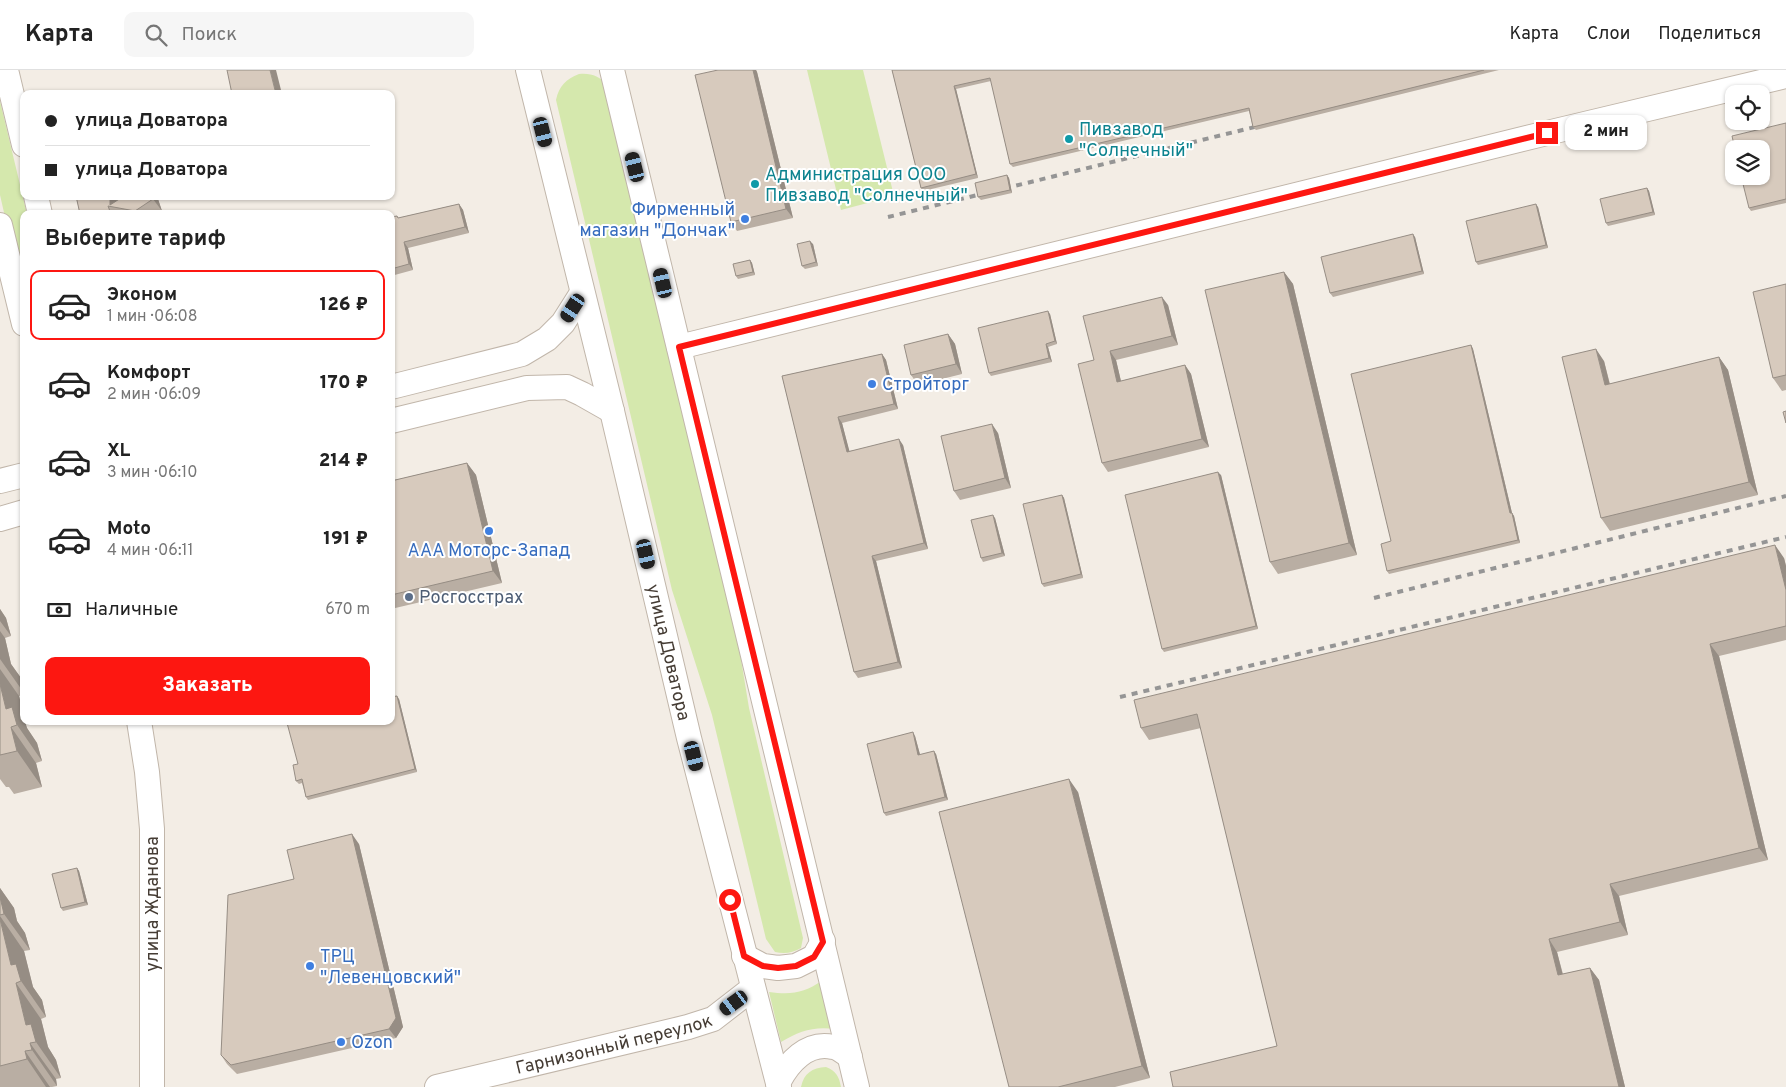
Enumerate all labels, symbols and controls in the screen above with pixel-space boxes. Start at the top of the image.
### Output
search box [124,12,474,57]
text: Карта [25,20,94,50]
icon: search [142,21,170,49]
text: Поиск [182,23,237,47]
text: Карта [1509,23,1559,46]
text: Слои [1587,23,1630,46]
text: Поделиться [1658,23,1761,46]
map controls [1725,85,1770,185]
button: locate [1725,85,1770,130]
text: улица Доватора [75,109,228,133]
car [532,116,553,148]
callout: 2 мин [1564,116,1647,150]
place label: Пивзавод "Солнечный" [1079,119,1193,163]
route end [1536,122,1558,144]
text: 2 мин [1583,122,1629,142]
marker: Пивзавод "Солнечный" [1063,133,1075,145]
button: layers [1725,140,1770,185]
car [624,151,645,183]
text: улица Доватора [75,158,228,182]
place label: Администрация ООО Пивзавод "Солнечный" [765,164,968,208]
marker: Администрация ООО Пивзавод "Солнечный" [749,178,761,190]
place label: Фирменный магазин "Дончак" [580,199,735,243]
marker: Фирменный магазин "Дончак" [739,213,751,225]
text: Выберите тариф [45,226,226,253]
car [652,267,673,299]
icon: car [47,283,92,328]
text: Эконом [107,283,177,307]
car [558,291,587,325]
text: 126 ₽ [319,293,368,317]
text: 1 мин · 06:08 [107,307,198,327]
icon: car [47,361,92,406]
text: Комфорт [107,361,190,385]
text: 170 ₽ [320,371,368,395]
place label: Стройторг [882,374,969,397]
marker: Стройторг [866,378,878,390]
text: 2 мин · 06:09 [107,385,201,405]
icon: car [47,439,92,484]
text: XL [107,439,130,463]
text: 214 ₽ [319,449,368,473]
text: 3 мин · 06:10 [107,463,197,483]
icon: car [47,517,92,562]
text: Moto [107,517,151,541]
marker: ААА Моторс-Запад [483,525,495,537]
text: 191 ₽ [323,527,368,551]
car [635,538,656,570]
place label: ААА Моторс-Запад [408,540,571,563]
text: 4 мин · 06:11 [107,541,193,561]
street label: улица Доватора [640,582,695,723]
place label: Росгосстрах [419,587,523,610]
marker: Росгосстрах [403,591,415,603]
icon: cash [45,596,73,624]
text: Наличные [85,598,178,622]
text: 670 m [325,600,370,620]
button: Заказать [45,657,370,715]
car [683,740,704,772]
street label: улица Жданова [142,836,165,972]
route start [719,889,741,911]
place label: ТРЦ "Левенцовский" [320,946,461,990]
marker: ТРЦ "Левенцовский" [304,960,316,972]
car [717,988,750,1018]
street label: Гарнизонный переулок [514,1010,716,1081]
place label: Ozon [351,1032,393,1055]
marker: Ozon [335,1036,347,1048]

